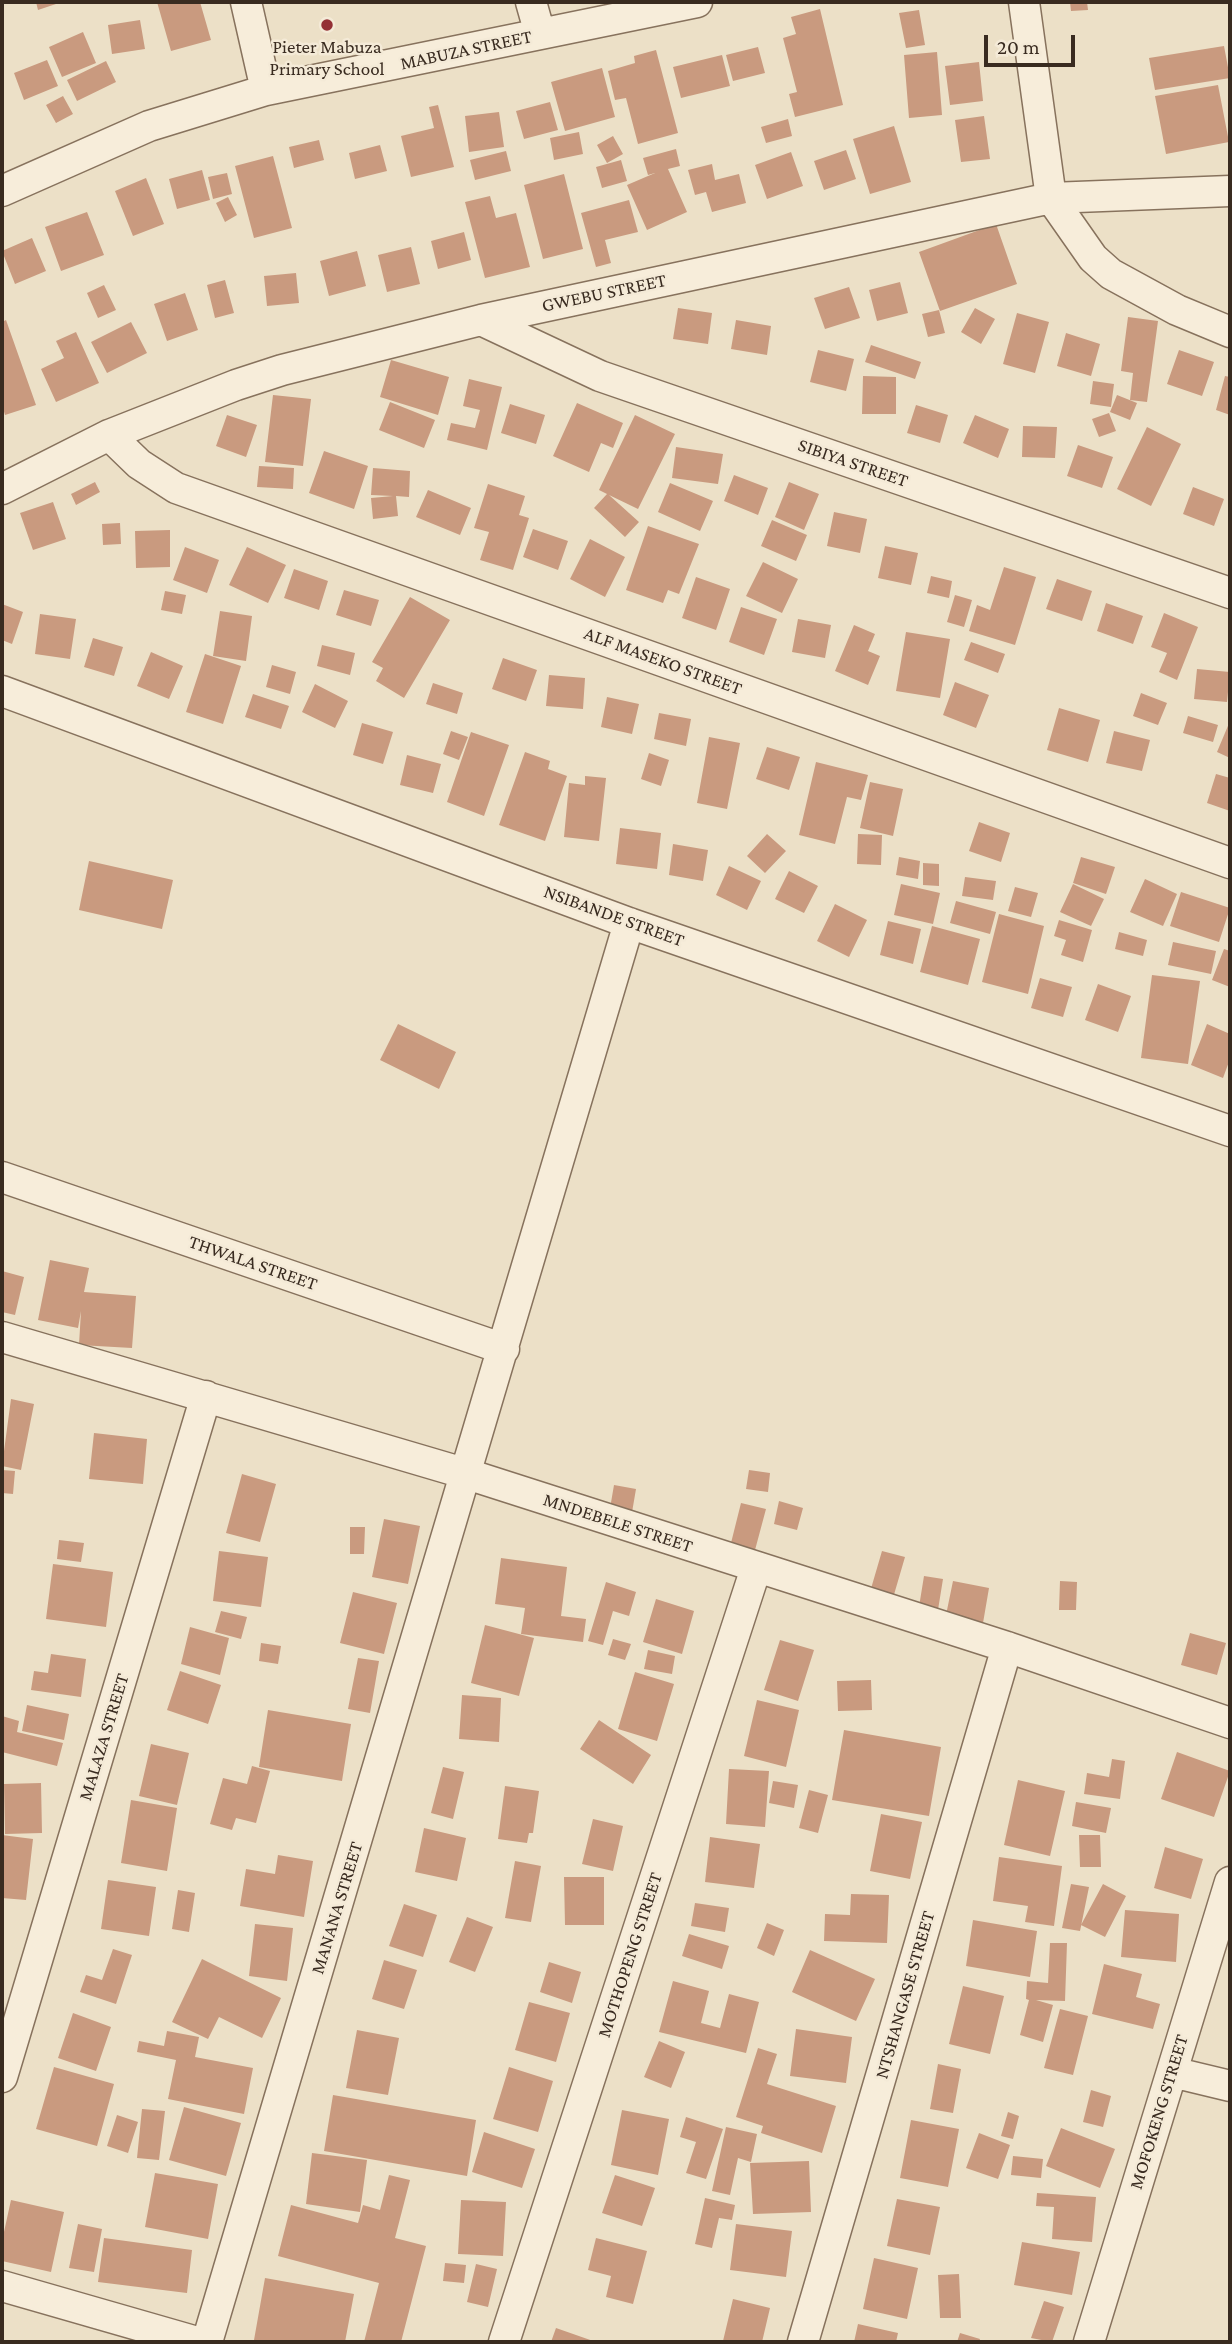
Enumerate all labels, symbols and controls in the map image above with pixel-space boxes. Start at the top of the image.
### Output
marker: Pieter Mabuza Primary School [319,17,335,33]
scale bar [987,21,1078,65]
street label: MABUZA STREET [398,25,534,75]
text: 20 m [997,35,1040,59]
place label: Pieter Mabuza Primary School [269,36,385,80]
street label: GWEBU STREET [540,269,668,317]
street label: SIBIYA STREET [795,434,911,492]
street label: ALF MASEKO STREET [581,622,745,700]
street label: NSIBANDE STREET [541,880,687,952]
street label: THWALA STREET [186,1230,320,1296]
street label: MNDEBELE STREET [540,1488,696,1558]
street label: MALAZA STREET [74,1671,134,1803]
street label: MANANA STREET [306,1839,368,1977]
street label: MOTHOPENG STREET [593,1869,667,2041]
street label: NTSHANGASE STREET [870,1908,940,2082]
street label: MOFOKENG STREET [1125,2032,1193,2192]

